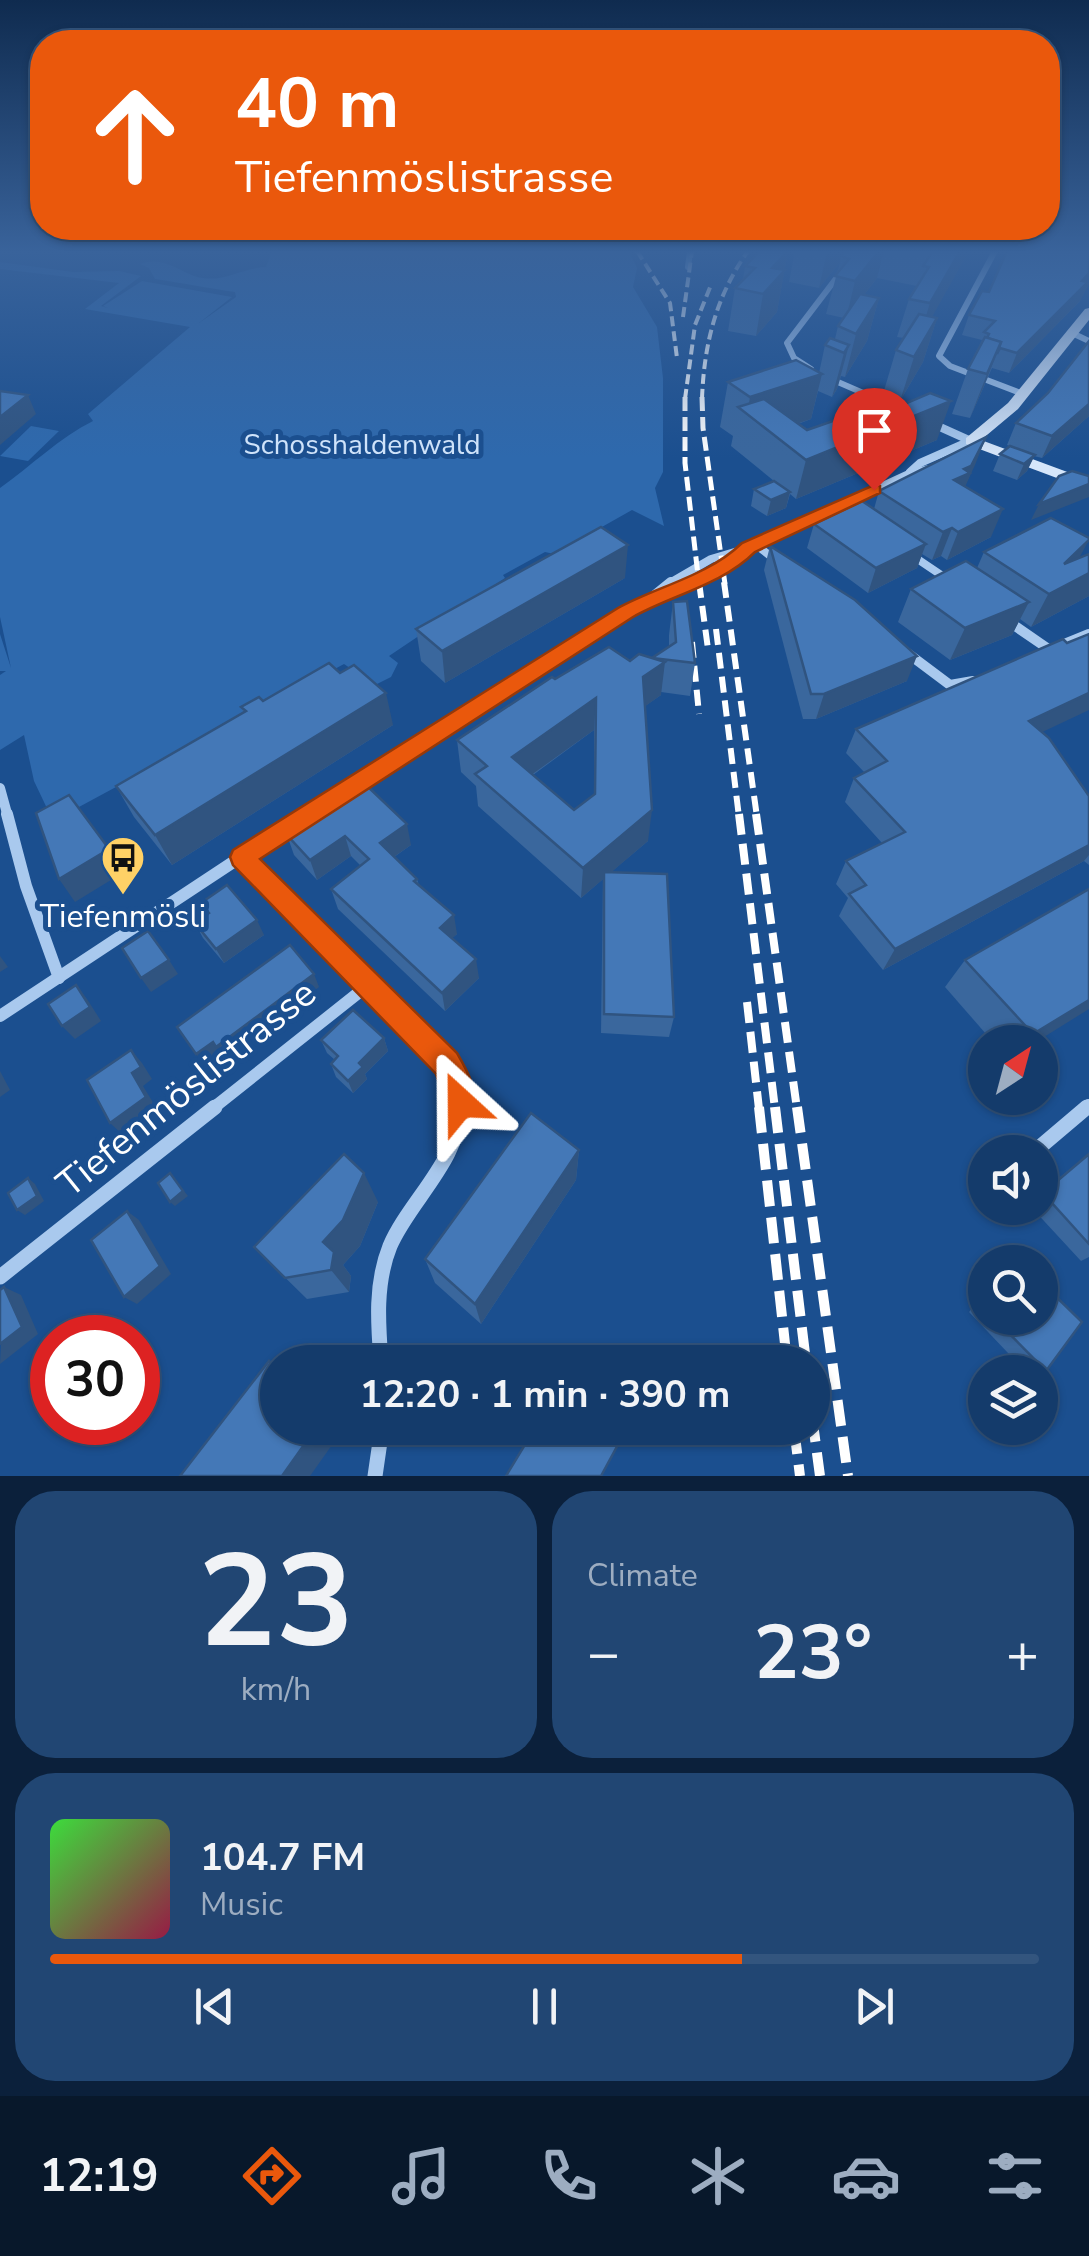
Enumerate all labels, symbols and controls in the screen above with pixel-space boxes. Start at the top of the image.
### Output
text: 40 m [235,56,399,152]
icon: ahead [70,70,200,200]
text: Tiefenmöslistrasse [235,147,613,208]
pin [832,388,917,491]
icon: arrive [847,403,902,458]
park label: Schosshaldenwald [243,426,481,464]
bus stop icon: Tiefenmösli [100,835,146,896]
place label: Tiefenmösli [40,895,206,938]
street label: Tiefenmöslistrasse [46,968,327,1209]
north arrow [968,1025,1058,1115]
map controls [968,1025,1058,1445]
position arrow [409,1051,513,1155]
button: sound [968,1135,1058,1225]
button: search [968,1245,1058,1335]
speed limit sign: 30 [30,1315,160,1445]
button: layers [968,1355,1058,1445]
text: 12:20 · 1 min · 390 m [360,1369,730,1420]
text: 23 [198,1514,354,1691]
text: Climate [587,1554,698,1597]
text: 23° [754,1602,872,1704]
text: − [587,1616,620,1691]
text: + [1006,1616,1039,1691]
text: km/h [241,1668,311,1711]
text: 104.7 FM [200,1832,365,1883]
text: Music [200,1883,283,1926]
icon: previous [187,1979,242,2034]
icon: pause [517,1979,572,2034]
icon: next [847,1979,902,2034]
icon: directions [237,2141,307,2211]
icon: music [386,2141,456,2211]
icon: phone [534,2141,604,2211]
icon: climate [683,2141,753,2211]
icon: car [831,2141,901,2211]
icon: filters [980,2141,1050,2211]
text: 12:19 [39,2146,158,2207]

